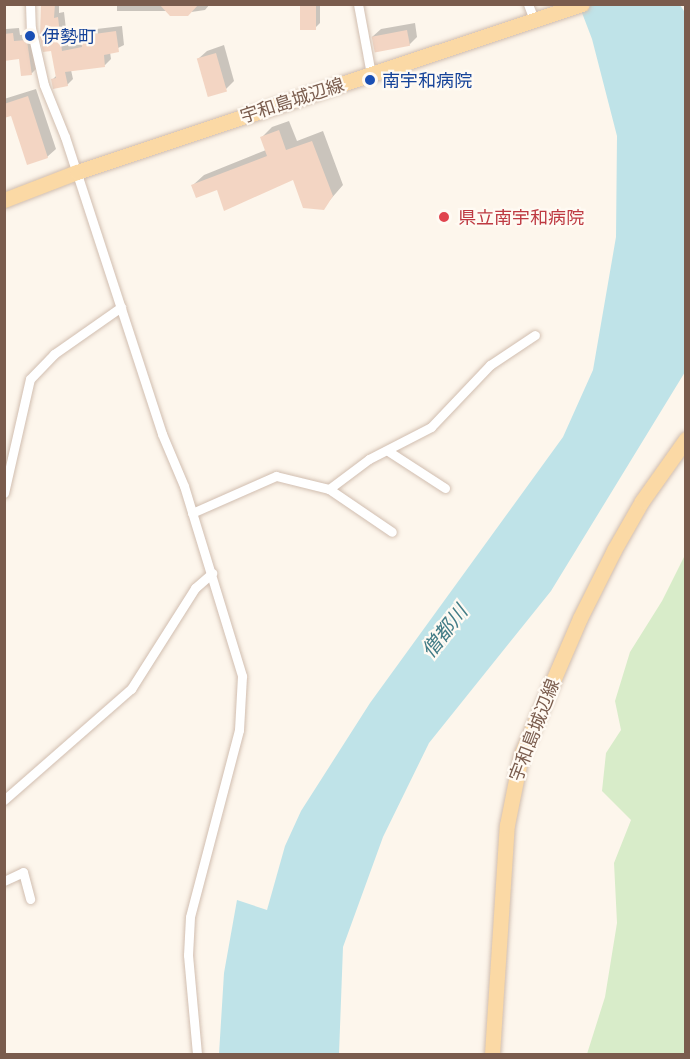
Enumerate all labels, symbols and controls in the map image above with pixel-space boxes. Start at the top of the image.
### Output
place label: 伊勢町 [42,25,96,47]
marker: 伊勢町 [23,29,37,43]
place label: 南宇和病院 [382,69,472,91]
street label: 宇和島城辺線 [237,73,347,127]
marker: 南宇和病院 [363,73,377,87]
place label: 県立南宇和病院 [458,206,584,228]
marker: 県立南宇和病院 [435,208,453,226]
water label: 僧都川 [416,600,472,662]
street label: 宇和島城辺線 [505,676,563,784]

